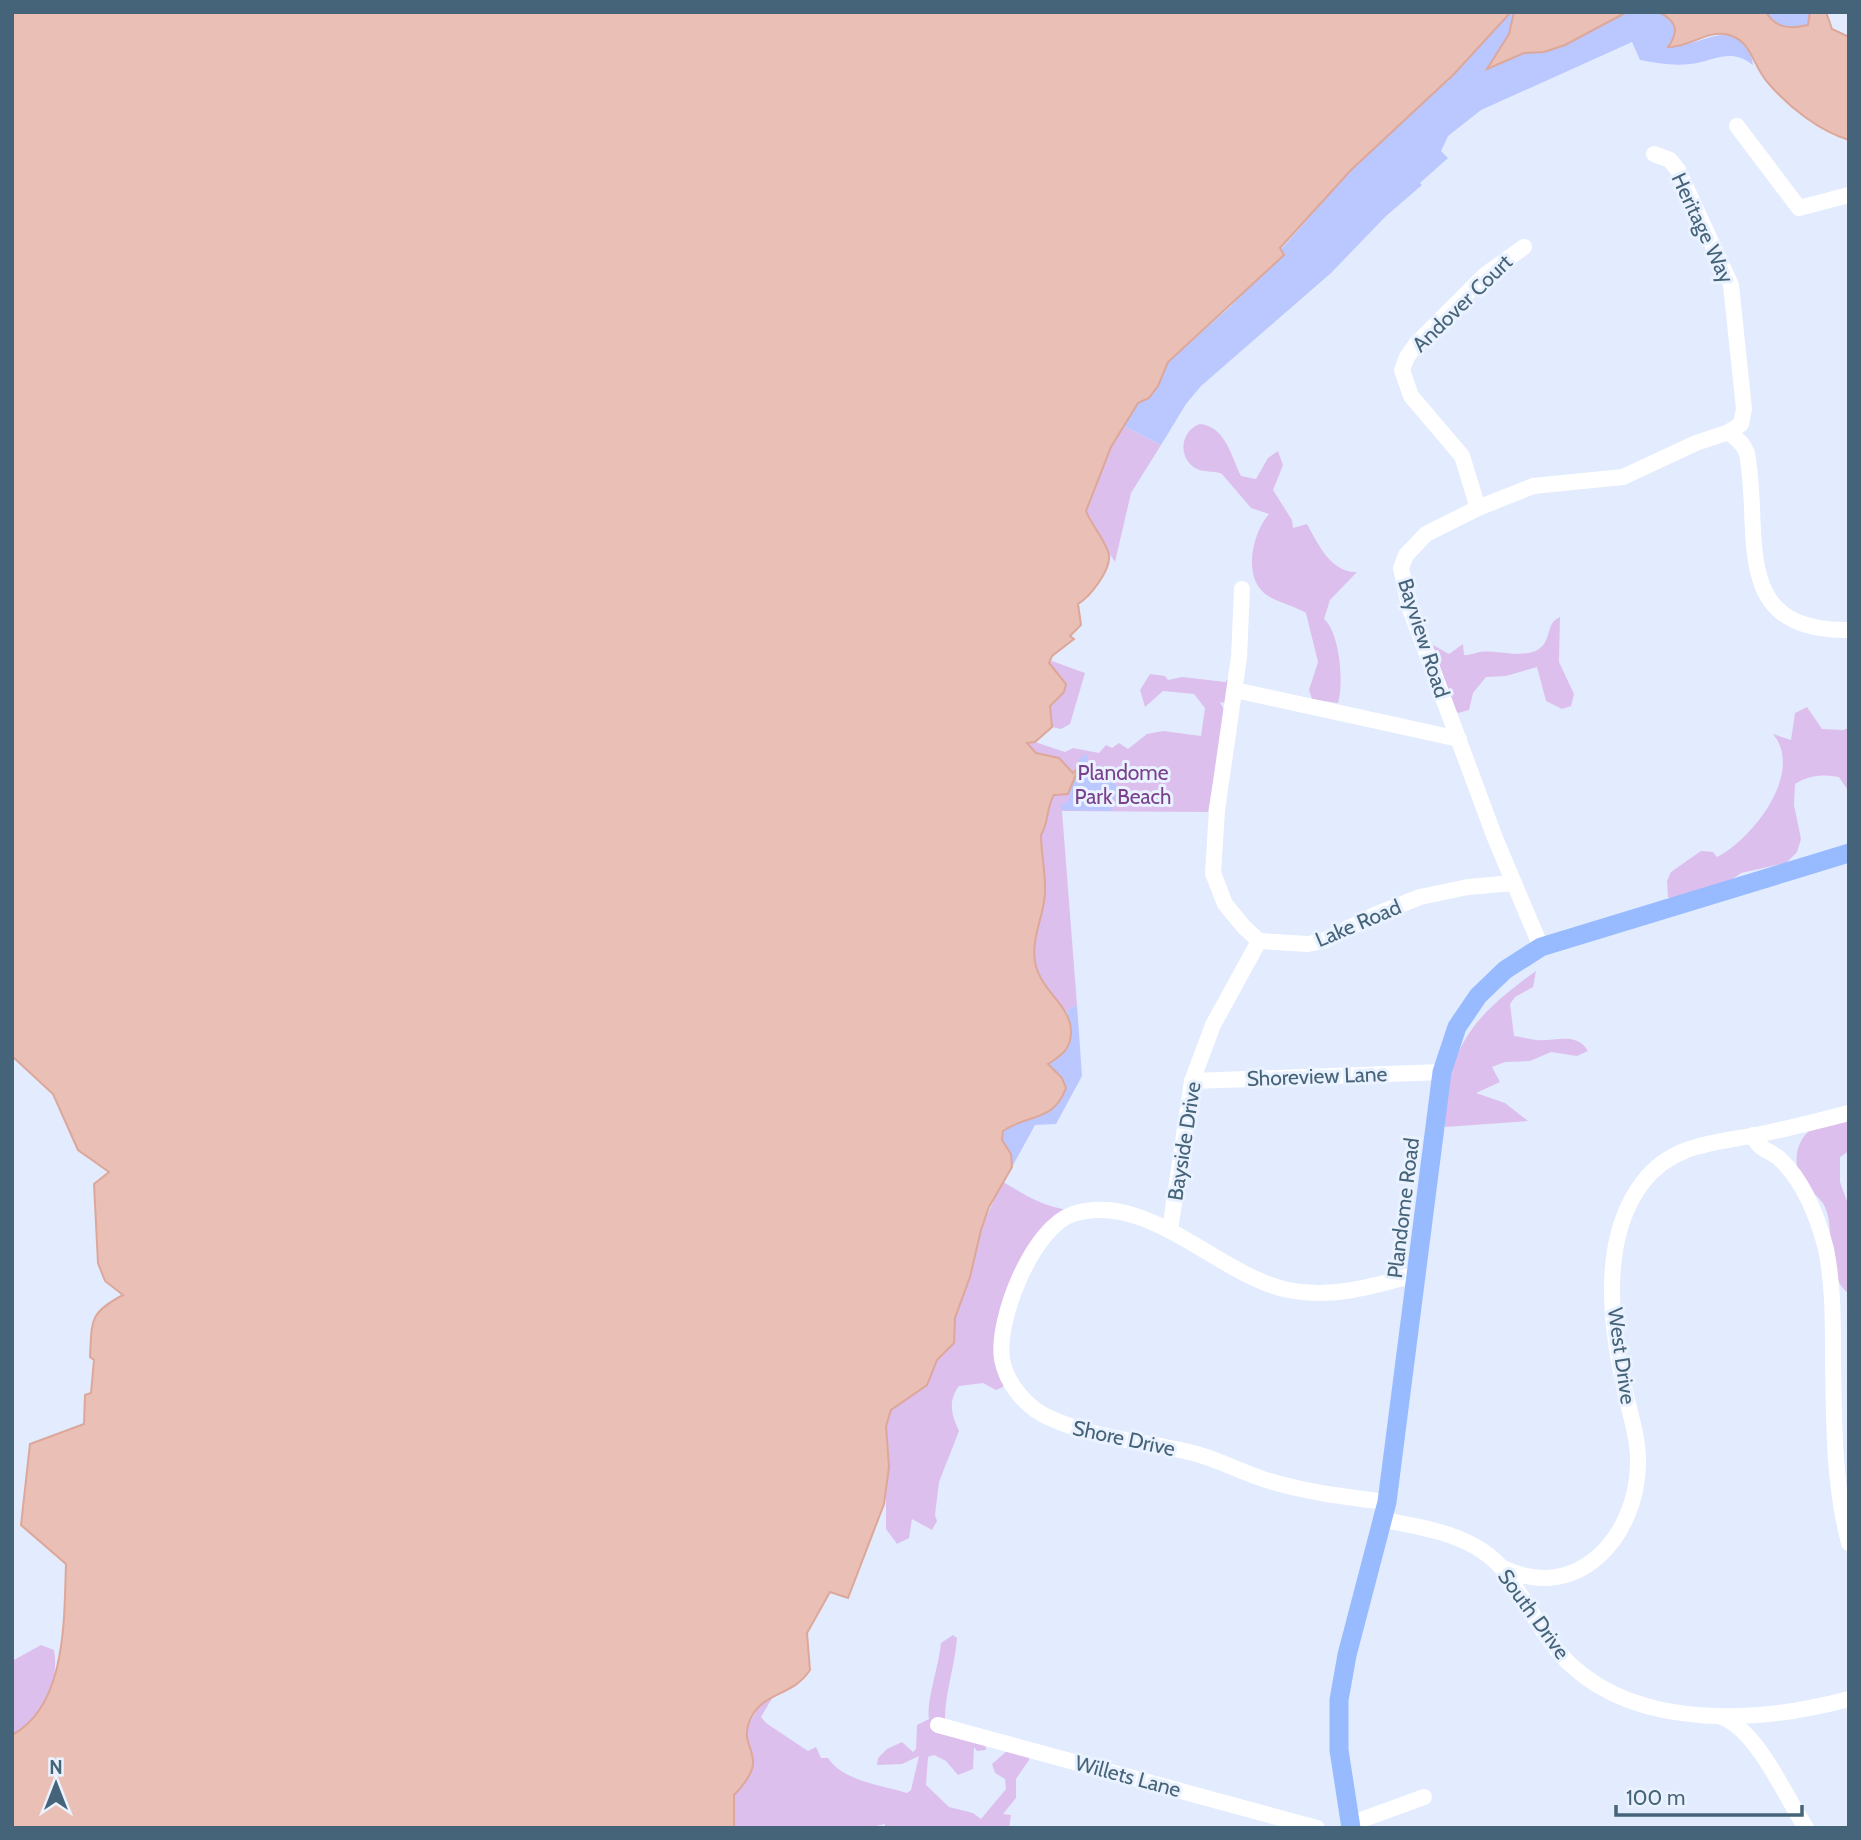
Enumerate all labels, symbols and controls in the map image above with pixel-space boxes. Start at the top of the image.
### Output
street label: Heritage Way [1667,169,1740,287]
street label: Andover Court [1407,249,1517,357]
street label: Bayview Road [1393,575,1455,701]
park label: Plandome Park Beach [1075,760,1171,809]
street label: Lake Road [1311,894,1405,952]
street label: Shoreview Lane [1246,1061,1388,1091]
street label: Bayside Drive [1162,1079,1206,1202]
street label: Plandome Road [1382,1136,1424,1280]
street label: West Drive [1603,1306,1641,1406]
street label: Shore Drive [1071,1415,1178,1461]
street label: South Drive [1493,1564,1575,1664]
north arrow [21,1749,91,1819]
street label: Willets Lane [1072,1750,1184,1802]
text: N [49,1756,63,1779]
scale bar [1616,1773,1801,1817]
text: 100 m [1626,1785,1685,1810]

